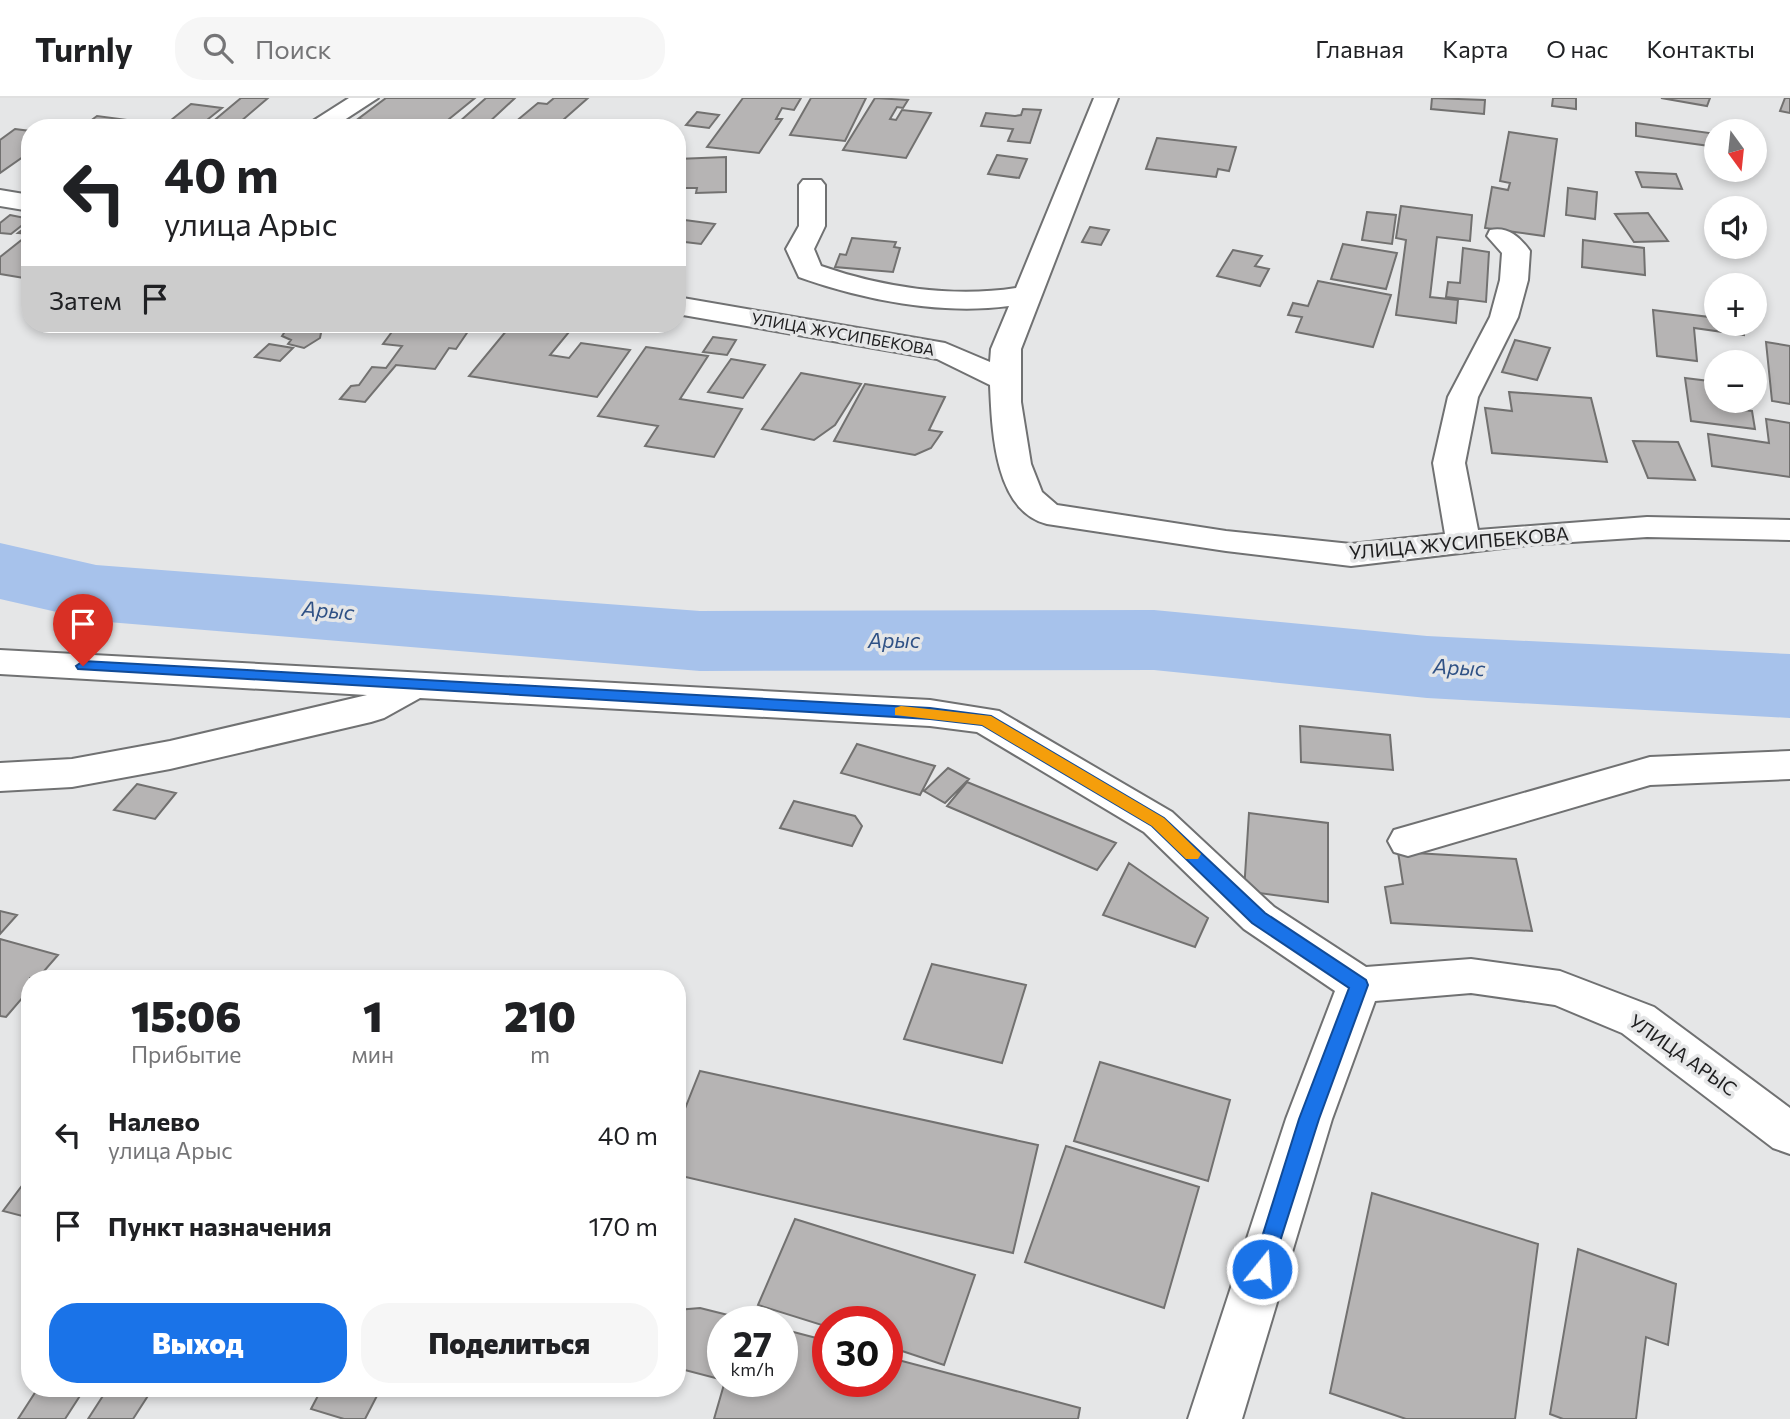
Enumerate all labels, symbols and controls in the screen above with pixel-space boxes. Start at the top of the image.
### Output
search box [175,17,665,80]
text: Turnly [35,28,133,69]
icon: search [199,29,237,67]
text: Поиск [255,33,332,64]
text: Главная [1315,34,1404,63]
text: Карта [1442,34,1508,63]
text: О нас [1546,34,1608,63]
text: Контакты [1646,34,1755,63]
north arrow [1704,119,1768,182]
map controls [1704,119,1767,413]
text: 40 m [164,143,279,203]
icon: left [49,147,140,238]
button: sound [1704,196,1767,259]
text: улица Арыс [164,203,337,243]
button: + [1704,273,1767,336]
icon: arrive [136,280,174,318]
text: Затем [49,284,122,315]
street label: УЛИЦА ЖУСИПБЕКОВА [750,308,936,359]
button: − [1704,350,1767,413]
street label: УЛИЦА ЖУСИПБЕКОВА [1348,521,1570,564]
pin [53,594,113,666]
water label: Арыс [300,595,356,624]
icon: arrive [64,605,102,643]
water label: Арыс [867,627,921,652]
water label: Арыс [1431,653,1487,680]
text: 15:06 [131,989,241,1041]
text: 1 [363,989,383,1041]
text: 210 [504,989,576,1041]
street label: УЛИЦА АРЫС [1625,1009,1741,1100]
text: Прибытие [131,1040,241,1068]
text: мин [351,1040,394,1068]
text: m [530,1040,550,1068]
text: Налево [108,1105,200,1136]
icon: left [49,1116,87,1154]
text: 40 m [598,1119,658,1150]
text: улица Арыс [108,1136,233,1164]
icon: arrive [49,1207,87,1245]
text: Пункт назначения [108,1210,332,1241]
text: 170 m [589,1210,658,1241]
position arrow [1225,1232,1299,1306]
button: Выход [49,1303,347,1383]
button: Поделиться [361,1303,658,1383]
speed limit sign: 30 [812,1306,903,1397]
text: 27 [733,1321,772,1364]
text: km/h [731,1358,774,1380]

